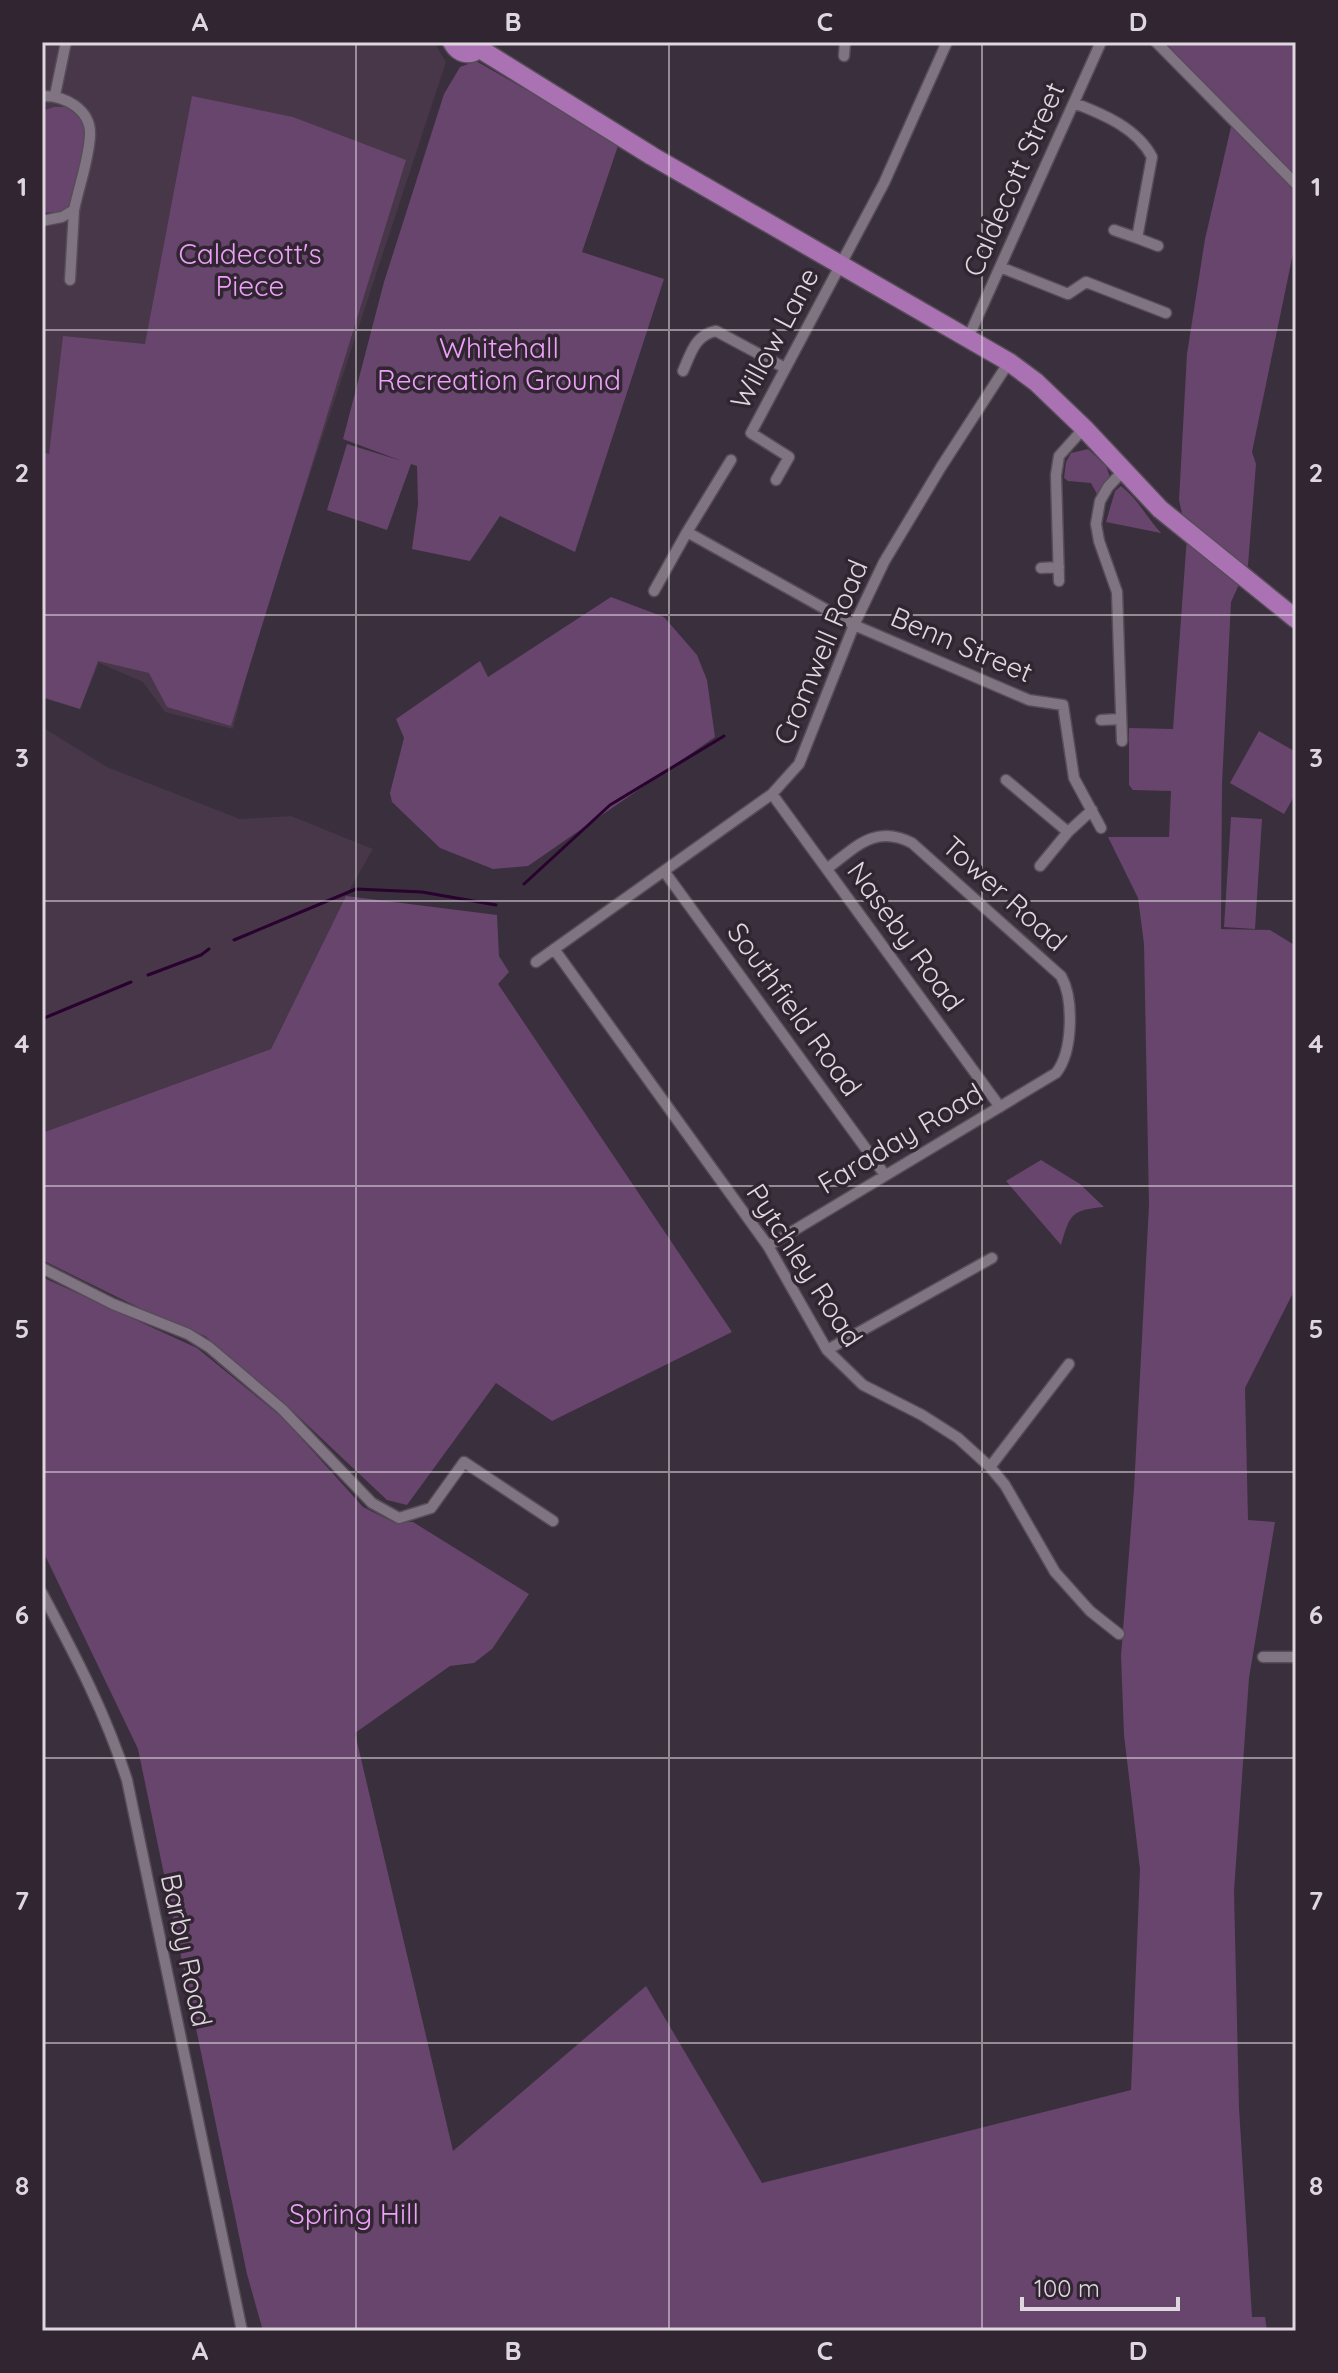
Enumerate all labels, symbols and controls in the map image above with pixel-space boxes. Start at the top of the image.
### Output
text: A [192,5,209,38]
text: B [504,5,522,38]
text: C [817,5,833,38]
text: D [1129,5,1147,38]
street label: Caldecott Street [955,77,1071,281]
text: 1 [17,170,27,203]
text: 1 [1311,170,1321,203]
park label: Caldecott's Piece [178,236,322,303]
street label: Willow Lane [722,261,826,415]
park label: Whitehall Recreation Ground [377,330,621,397]
text: 2 [15,456,29,489]
text: 2 [1309,456,1323,489]
street label: Cromwell Road [765,554,875,750]
street label: Benn Street [886,598,1038,690]
text: 3 [15,741,29,774]
text: 3 [1309,741,1323,774]
street label: Tower Road [936,828,1074,958]
street label: Naseby Road [840,854,972,1018]
street label: Southfield Road [720,915,870,1103]
text: 4 [14,1027,30,1060]
text: 4 [1308,1027,1324,1060]
street label: Faraday Road [811,1075,989,1201]
street label: Pytchley Road [739,1177,871,1353]
text: 5 [15,1312,29,1345]
text: 5 [1309,1312,1323,1345]
text: 6 [15,1598,29,1631]
text: 6 [1309,1598,1323,1631]
street label: Barby Road [154,1870,220,2030]
text: 7 [15,1884,29,1917]
text: 7 [1309,1884,1323,1917]
text: 8 [15,2169,29,2202]
text: 8 [1309,2169,1323,2202]
park label: Spring Hill [289,2196,419,2231]
scale bar [1022,2261,1178,2311]
text: 100 m [1034,2273,1100,2303]
text: A [192,2334,209,2367]
text: B [504,2334,522,2367]
text: C [817,2334,833,2367]
text: D [1129,2334,1147,2367]

